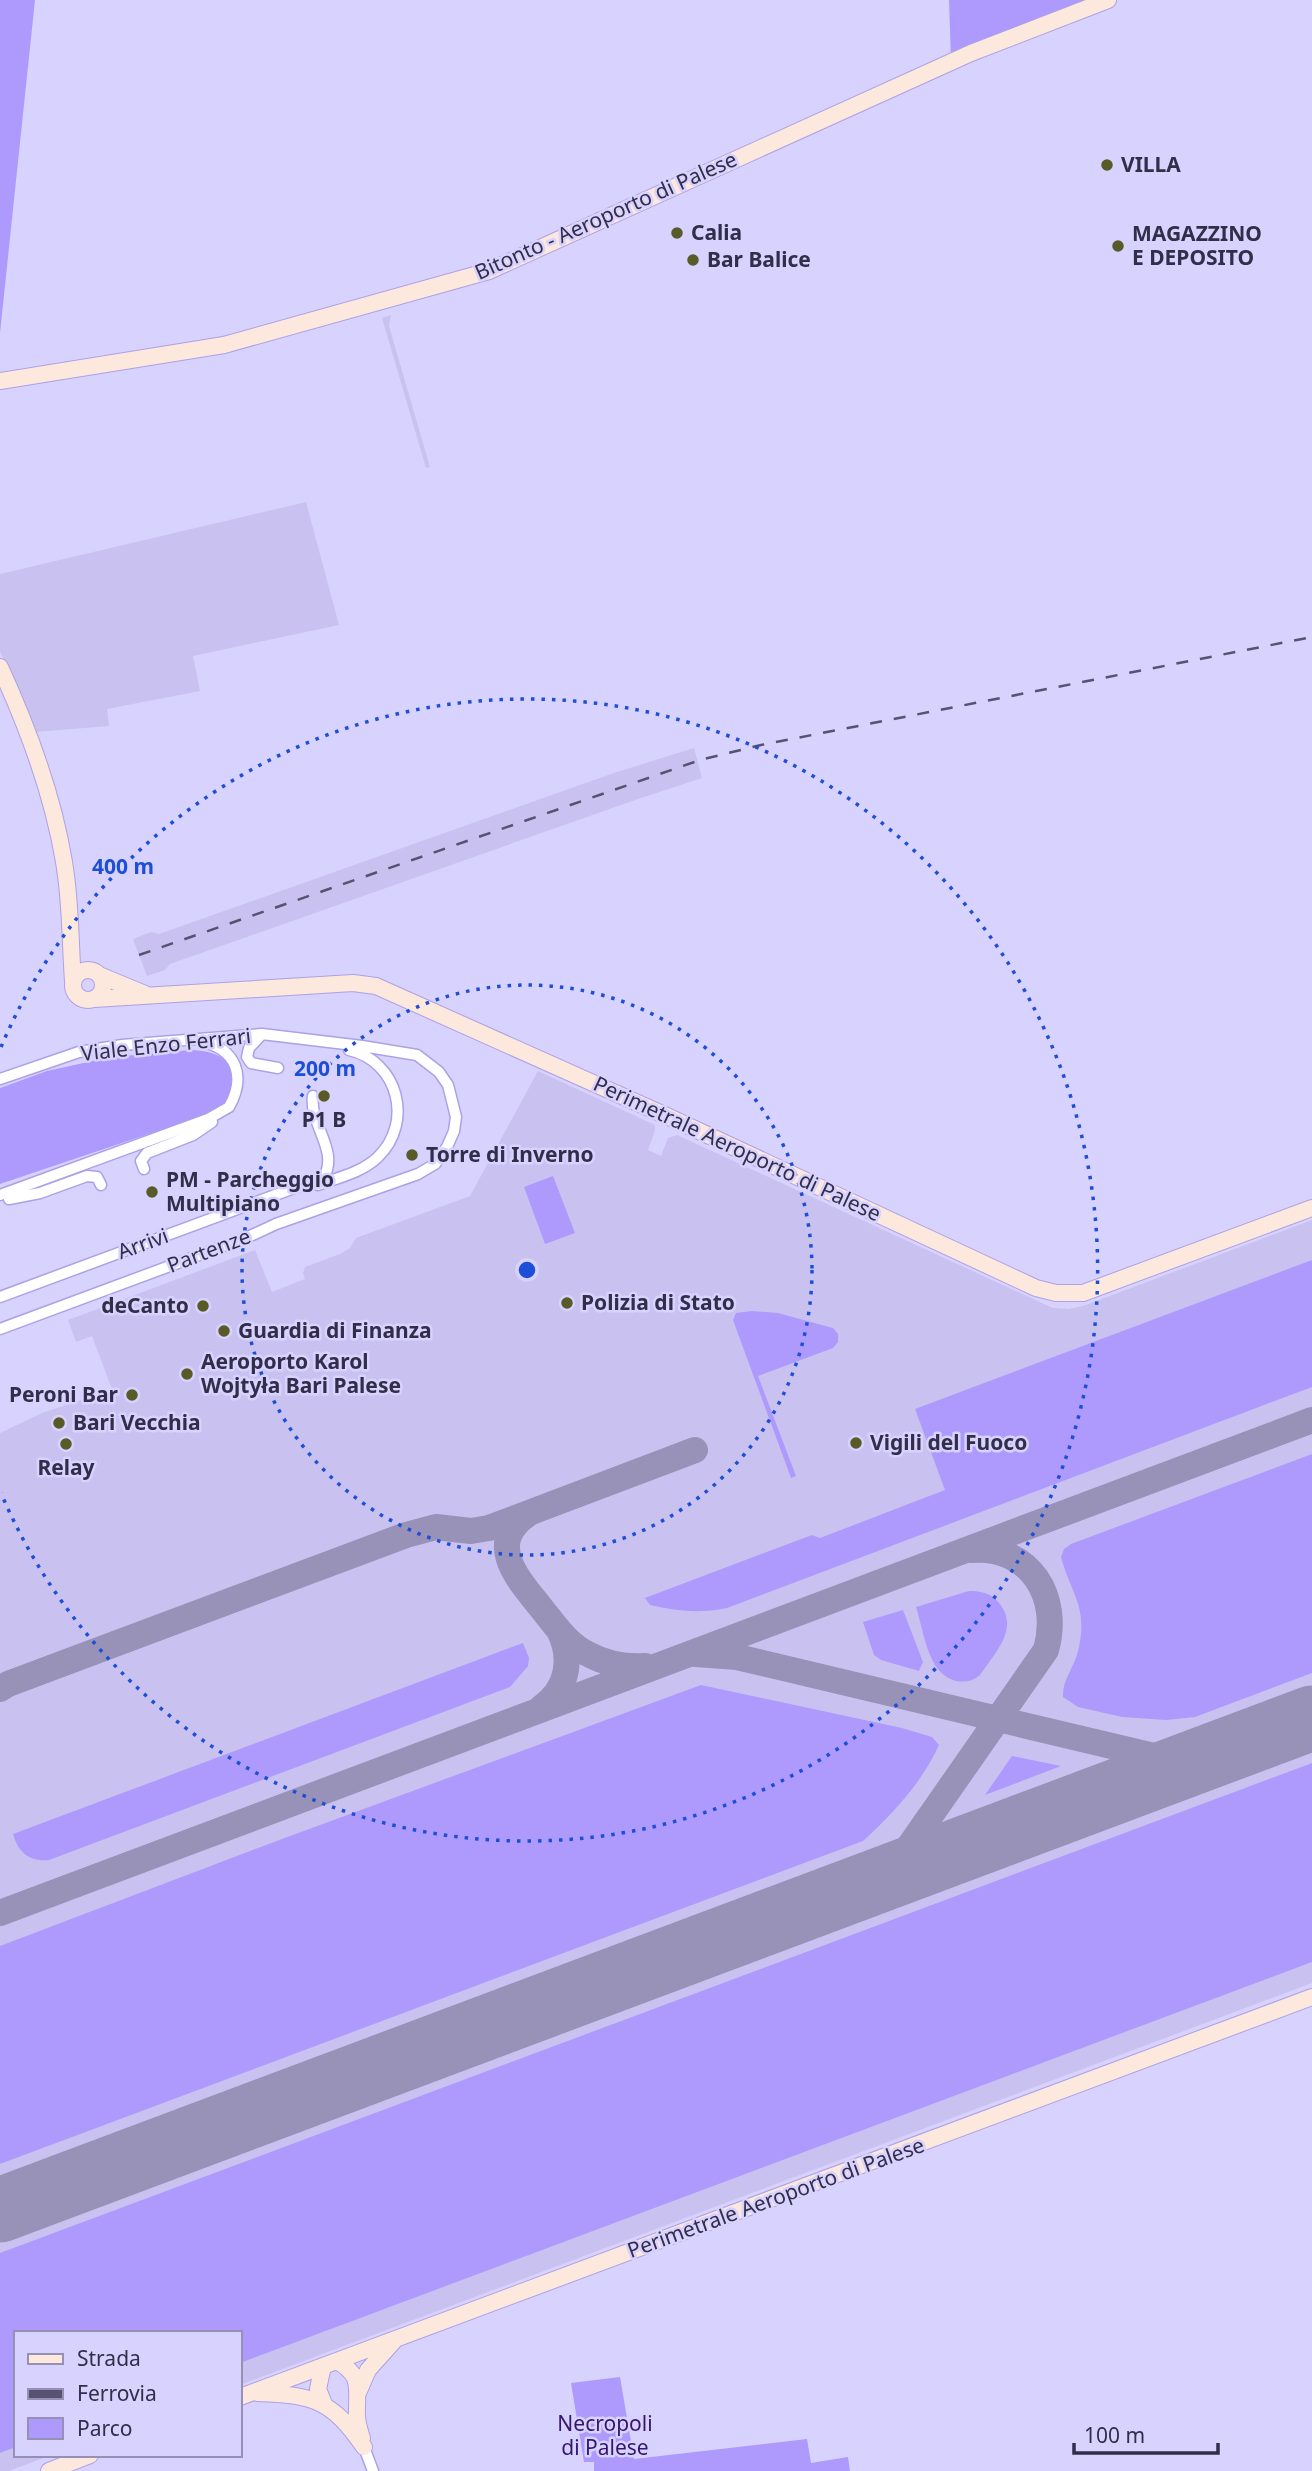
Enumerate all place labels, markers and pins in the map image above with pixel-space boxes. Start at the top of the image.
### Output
place label: VILLA [1121,150,1181,178]
marker: VILLA [1099,157,1115,173]
place label: Calia [691,218,742,246]
place label: MAGAZZINO E DEPOSITO [1132,219,1262,271]
marker: Calia [669,225,685,241]
marker: MAGAZZINO E DEPOSITO [1110,238,1126,254]
place label: Bar Balice [707,245,811,273]
marker: Bar Balice [685,252,701,268]
marker: P1 B [316,1088,332,1104]
place label: P1 B [302,1105,346,1133]
place label: Torre di Inverno [426,1140,594,1168]
marker: Torre di Inverno [404,1147,420,1163]
place label: PM - Parcheggio Multipiano [166,1165,334,1217]
marker: PM - Parcheggio Multipiano [144,1184,160,1200]
centre of rings [515,1258,539,1282]
place label: Polizia di Stato [581,1288,735,1316]
place label: deCanto [101,1291,189,1319]
marker: Polizia di Stato [559,1295,575,1311]
marker: deCanto [195,1298,211,1314]
place label: Guardia di Finanza [238,1316,432,1344]
marker: Guardia di Finanza [216,1323,232,1339]
place label: Aeroporto Karol Wojtyła Bari Palese [201,1347,401,1399]
marker: Aeroporto Karol Wojtyła Bari Palese [179,1366,195,1382]
place label: Peroni Bar [9,1380,119,1408]
marker: Peroni Bar [124,1387,140,1403]
place label: Bari Vecchia [73,1408,201,1436]
marker: Bari Vecchia [51,1415,67,1431]
place label: Vigili del Fuoco [870,1428,1027,1456]
marker: Vigili del Fuoco [848,1435,864,1451]
marker: Relay [58,1436,74,1452]
place label: Relay [37,1453,95,1481]

